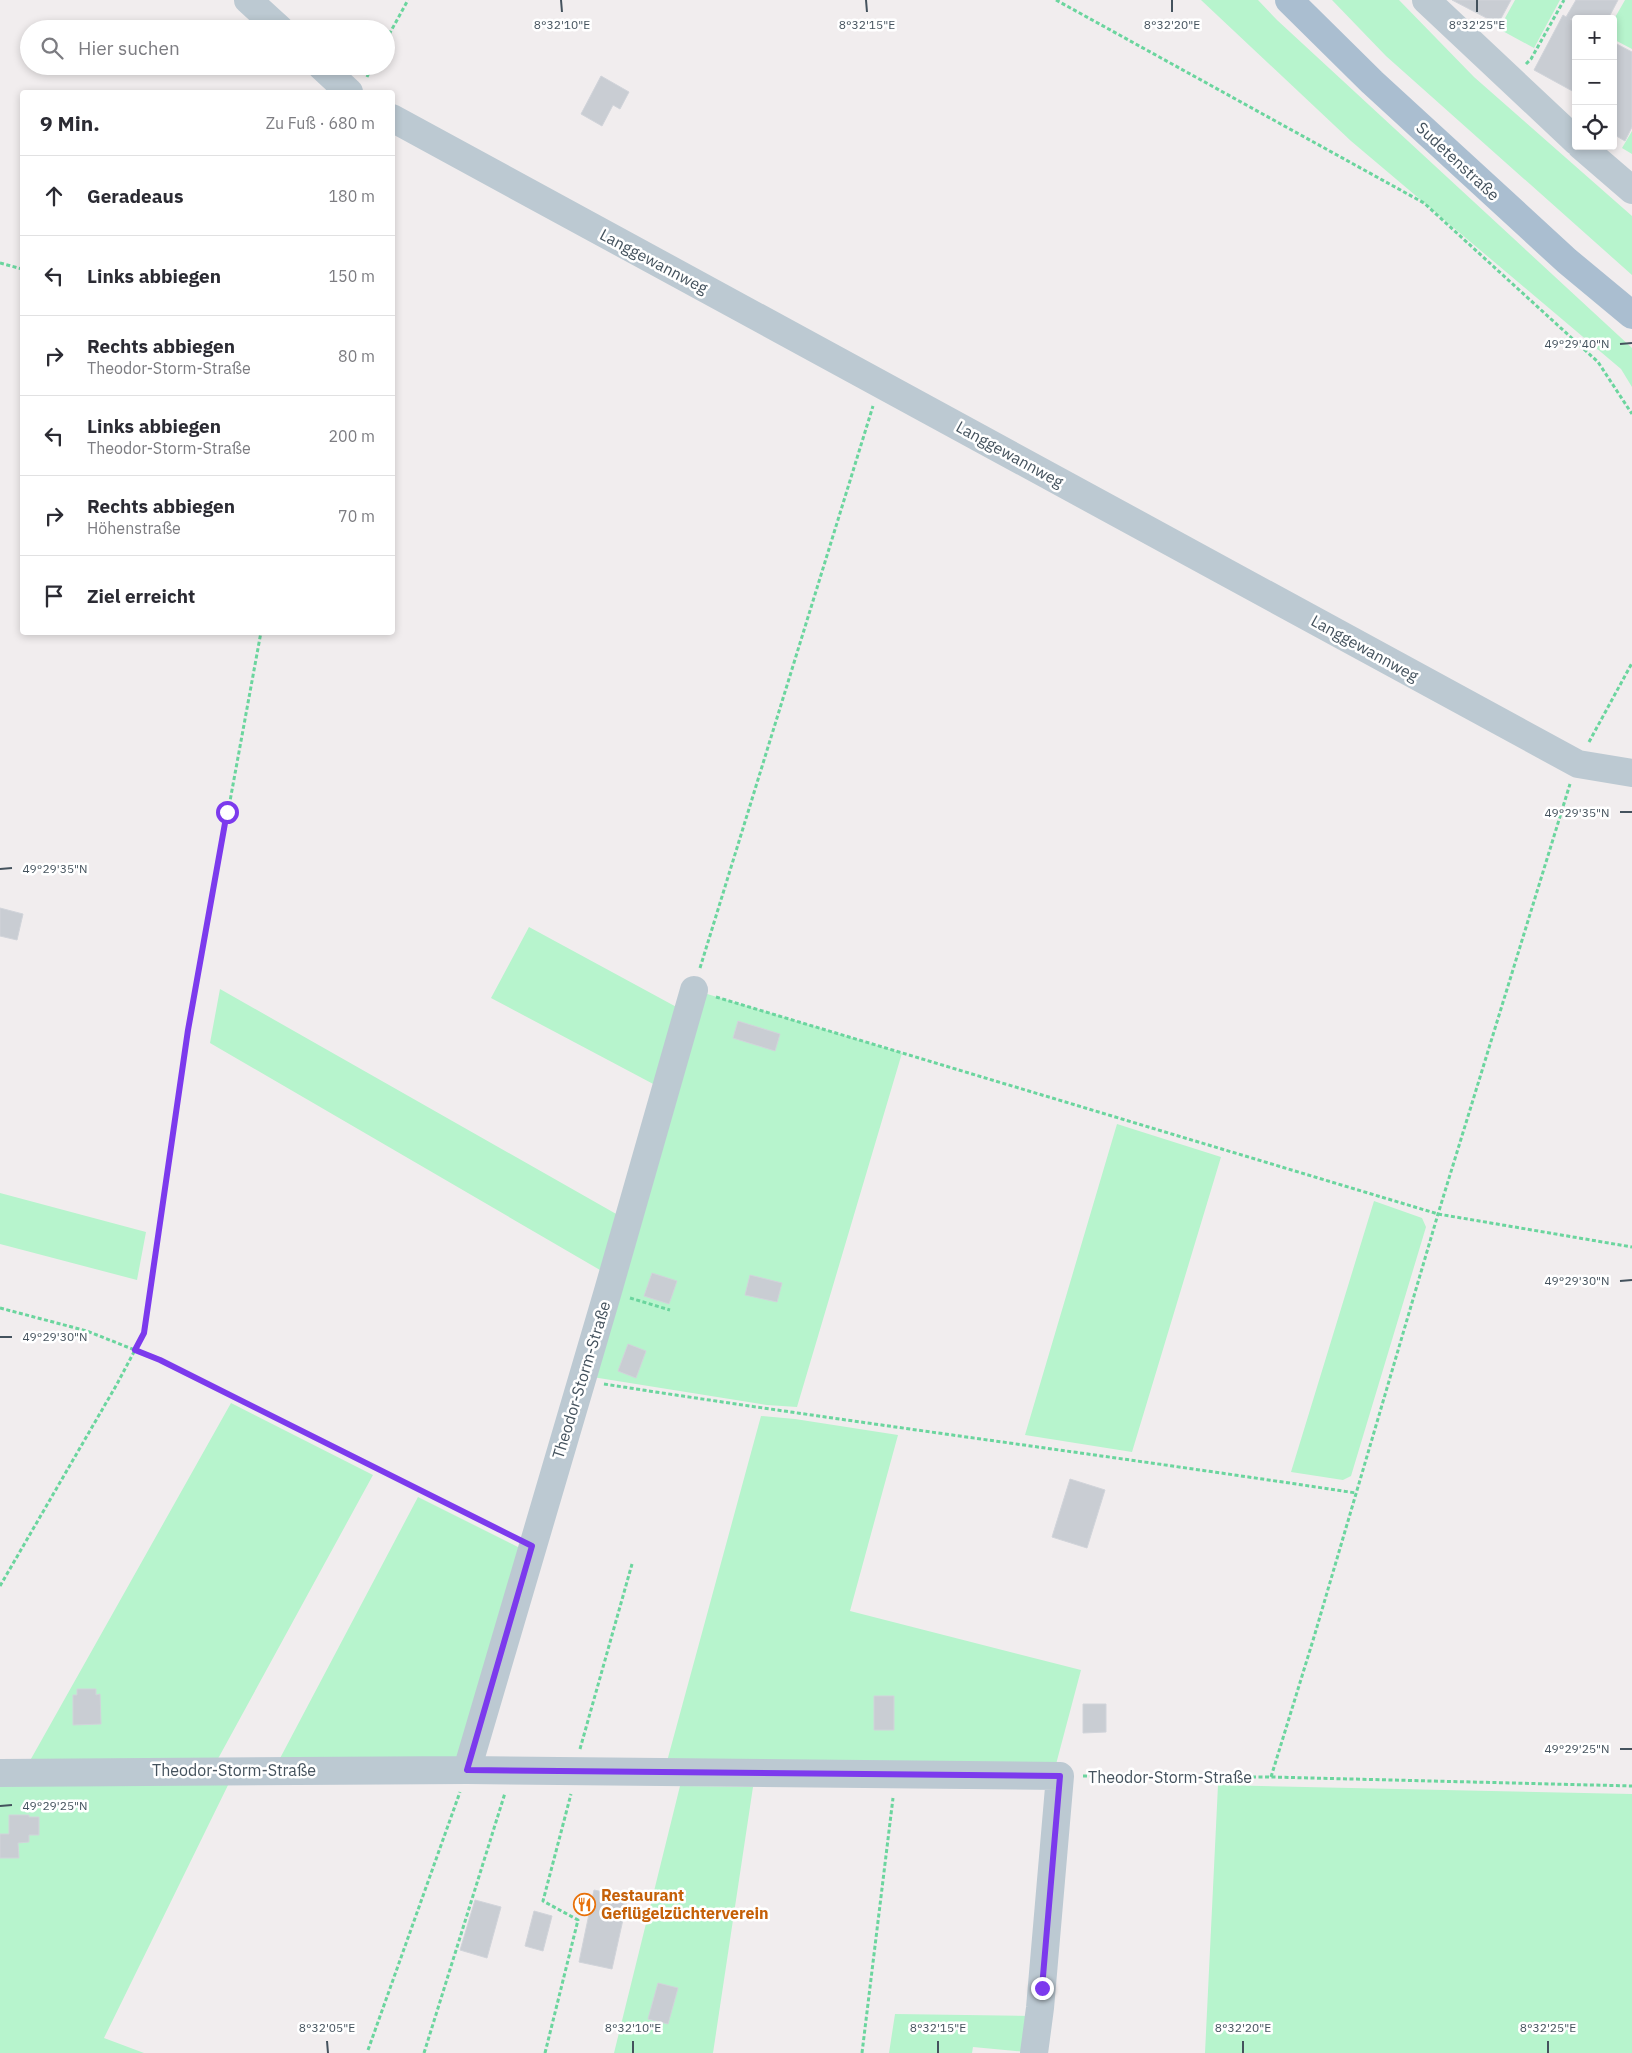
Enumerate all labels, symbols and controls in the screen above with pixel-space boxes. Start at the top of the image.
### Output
map controls [1572,15,1617,150]
button: + [1572,15,1617,60]
text: 8°32'10"E [534,17,590,32]
text: 8°32'15"E [839,17,895,32]
text: 8°32'20"E [1144,17,1200,32]
text: 8°32'25"E [1449,17,1505,32]
search box [20,20,395,75]
icon: search [38,34,66,62]
text: Hier suchen [78,36,180,60]
button: − [1572,60,1617,105]
button: locate [1572,105,1617,150]
text: 9 Min. [40,109,100,137]
text: Zu Fuß · 680 m [266,113,375,133]
street label: Sudetenstraße [1412,117,1504,205]
icon: ahead [40,182,68,210]
text: Geradeaus [87,184,184,208]
text: 180 m [328,186,375,206]
street label: Langgewannweg [597,224,712,298]
icon: left [40,262,68,290]
text: Links abbiegen [87,264,221,288]
text: 150 m [328,266,375,286]
text: Rechts abbiegen [87,334,235,358]
text: 49°29'40"N [1544,336,1610,351]
icon: right [40,342,68,370]
text: 80 m [338,346,375,366]
text: Theodor-Storm-Straße [87,358,251,378]
text: Links abbiegen [87,414,221,438]
street label: Langgewannweg [953,416,1068,492]
icon: left [40,422,68,450]
text: 200 m [328,426,375,446]
text: Theodor-Storm-Straße [87,438,251,458]
text: Rechts abbiegen [87,494,235,518]
icon: right [40,502,68,530]
text: 70 m [338,506,375,526]
text: Höhenstraße [87,518,181,538]
icon: arrive [40,582,68,610]
text: Ziel erreicht [87,584,195,608]
street label: Langgewannweg [1308,610,1423,686]
route start [216,801,239,824]
text: 49°29'35"N [1544,805,1610,820]
text: 49°29'35"N [22,861,88,876]
text: 49°29'30"N [1544,1273,1610,1288]
street label: Theodor-Storm-Straße [547,1299,615,1461]
text: 49°29'30"N [22,1329,88,1344]
text: 49°29'25"N [1544,1741,1610,1756]
street label: Theodor-Storm-Straße [152,1760,316,1780]
street label: Theodor-Storm-Straße [1088,1767,1252,1787]
text: 49°29'25"N [22,1798,88,1813]
place label: Restaurant Geflügelzüchterverein [601,1885,769,1923]
restaurant icon: Restaurant Geflügelzüchterverein [573,1892,597,1916]
route end [1031,1977,1054,2000]
text: 8°32'05"E [299,2020,355,2035]
text: 8°32'10"E [605,2020,661,2035]
text: 8°32'15"E [910,2020,966,2035]
text: 8°32'20"E [1215,2020,1271,2035]
text: 8°32'25"E [1520,2020,1576,2035]

